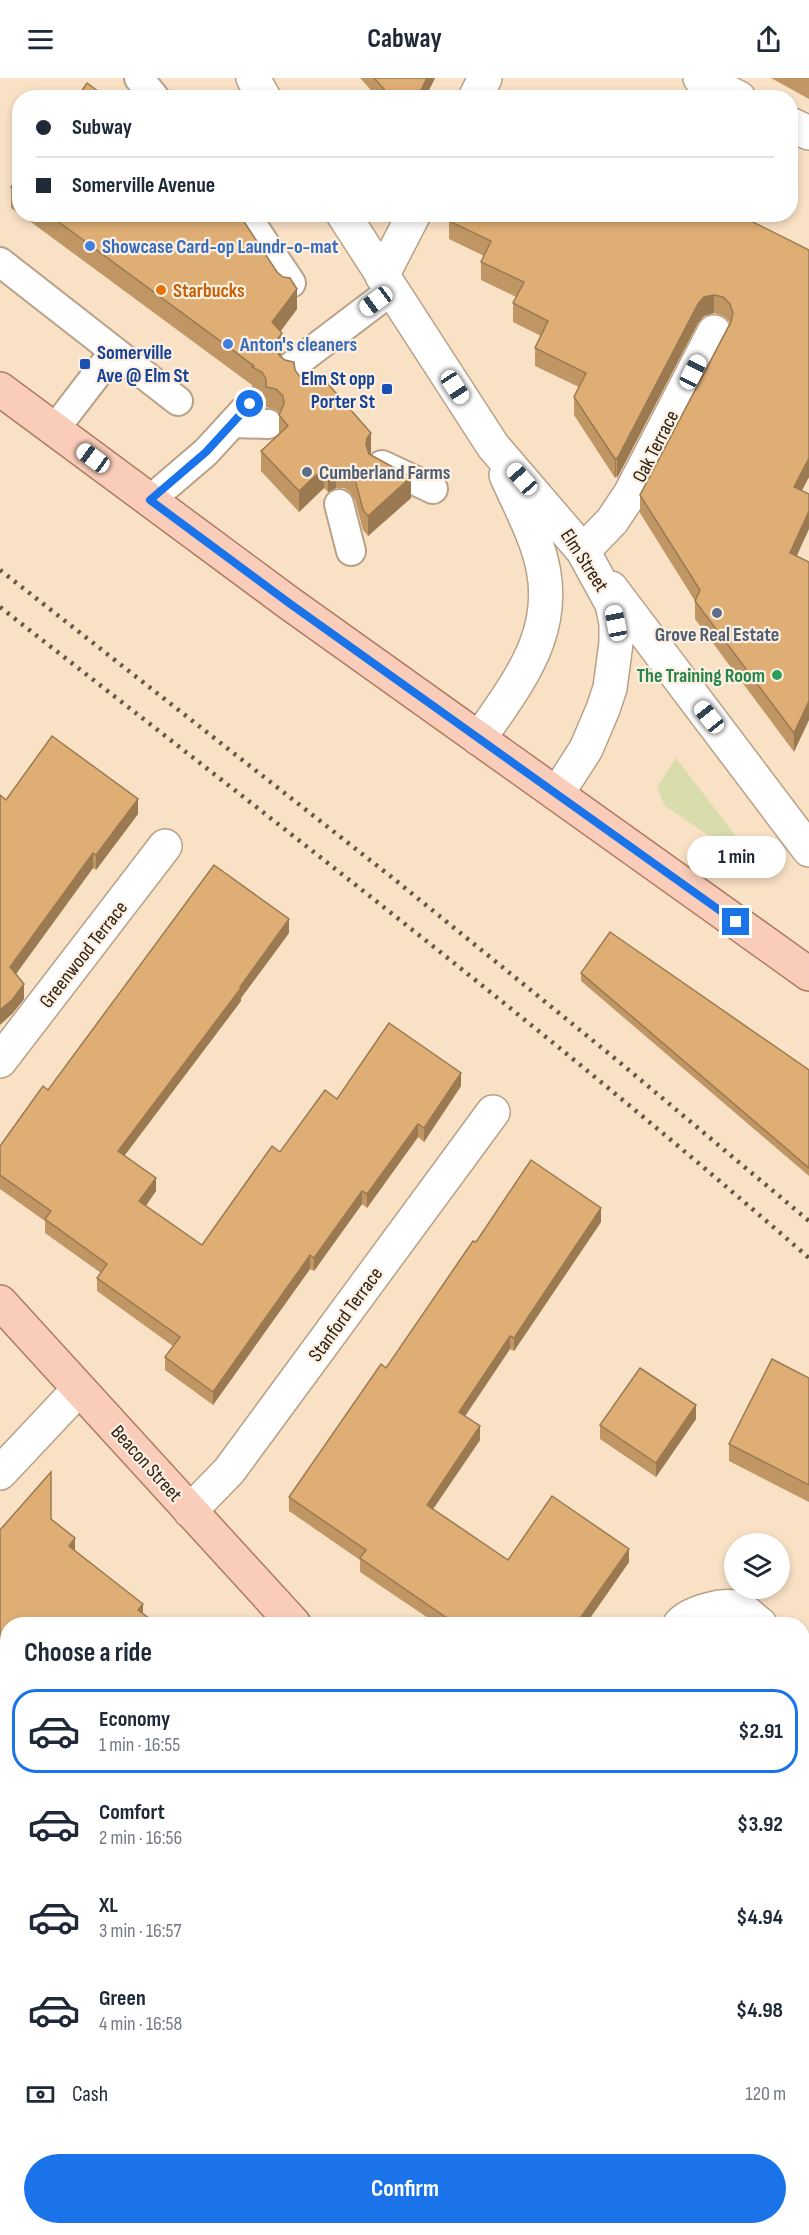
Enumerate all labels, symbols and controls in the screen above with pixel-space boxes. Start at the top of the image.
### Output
icon: menu [24,23,57,56]
text: Cabway [367,23,442,55]
icon: share [752,23,785,56]
text: Subway [72,114,132,141]
text: Somerville Avenue [72,172,215,199]
place label: Showcase Card-op Laundr-o-mat [102,235,339,259]
marker: Showcase Card-op Laundr-o-mat [83,239,97,253]
place label: Starbucks [173,279,245,303]
marker: Starbucks [154,283,168,297]
car [356,283,396,319]
place label: Anton's cleaners [239,333,357,357]
marker: Anton's cleaners [221,337,235,351]
place label: Somerville Ave @ Elm St [96,341,190,388]
car [677,352,709,392]
marker: Somerville Ave @ Elm St [78,357,92,371]
place label: Elm St opp Porter St [301,367,375,414]
car [438,367,472,407]
marker: Elm St opp Porter St [380,382,394,396]
route start [236,390,263,417]
street label: Oak Terrace [628,406,684,487]
car [73,440,113,476]
car [503,460,541,498]
place label: Cumberland Farms [319,461,451,485]
marker: Cumberland Farms [300,465,314,479]
street label: Elm Street [555,525,613,597]
car [604,604,628,642]
marker: Grove Real Estate [710,606,724,620]
place label: Grove Real Estate [655,623,779,647]
place label: The Training Room [636,664,765,688]
marker: The Training Room [770,668,784,682]
car [691,697,727,737]
callout: 1 min [686,835,786,877]
text: 1 min [718,845,755,869]
street label: Greenwood Terrace [35,896,133,1013]
route end [722,908,749,935]
street label: Stanford Terrace [303,1263,388,1367]
street label: Beacon Street [106,1420,187,1507]
map controls [724,1533,790,1599]
button: layers [724,1533,790,1599]
text: Choose a ride [24,1637,152,1669]
icon: car [27,1704,81,1758]
text: Economy [99,1706,170,1733]
text: $2.91 [738,1718,783,1745]
text: 1 min · 16:55 [99,1733,180,1757]
icon: car [27,1797,81,1851]
text: Comfort [99,1799,165,1826]
text: $3.92 [737,1811,783,1838]
text: 2 min · 16:56 [99,1826,182,1850]
icon: car [27,1890,81,1944]
text: XL [99,1892,118,1919]
text: $4.94 [736,1904,783,1931]
text: 3 min · 16:57 [99,1919,182,1943]
icon: car [27,1983,81,2037]
text: Green [99,1985,146,2012]
text: $4.98 [736,1997,783,2024]
text: 4 min · 16:58 [99,2012,182,2036]
icon: cash [24,2078,57,2111]
text: Cash [72,2081,108,2108]
text: 120 m [746,2082,786,2106]
button: Confirm [24,2154,786,2223]

